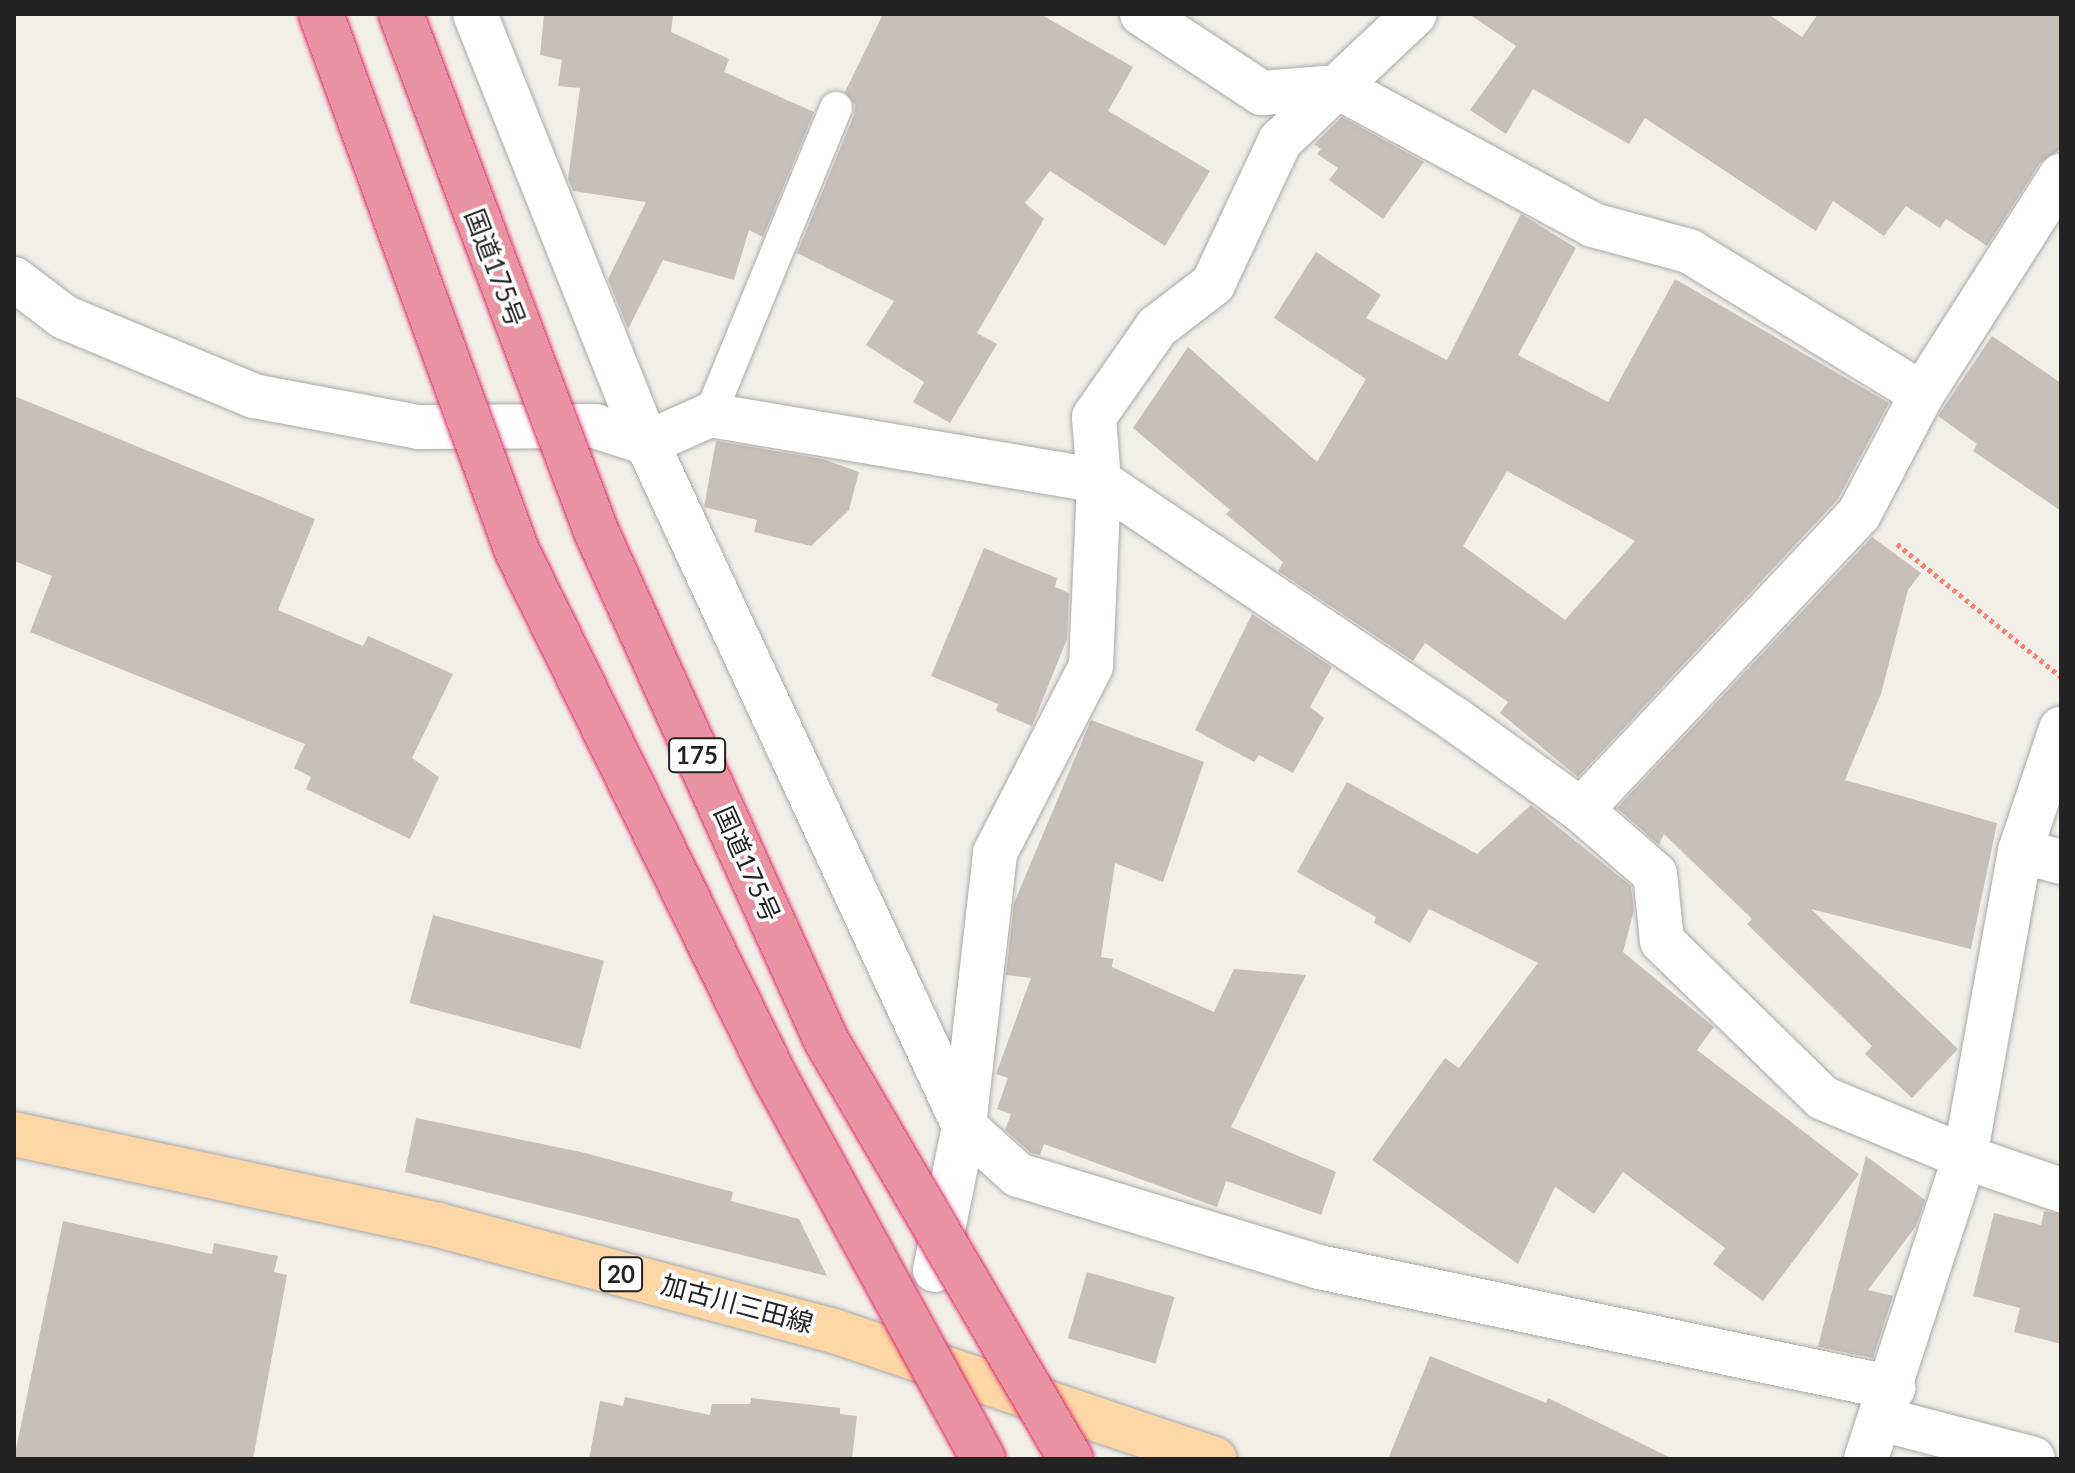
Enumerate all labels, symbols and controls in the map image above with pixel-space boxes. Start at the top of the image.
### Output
street label: 国道175号 [458,205,532,331]
road number: 175 [667,735,727,775]
street label: 国道175号 [708,801,786,927]
road number: 20 [599,1254,643,1294]
street label: 加古川三田線 [658,1269,816,1339]

